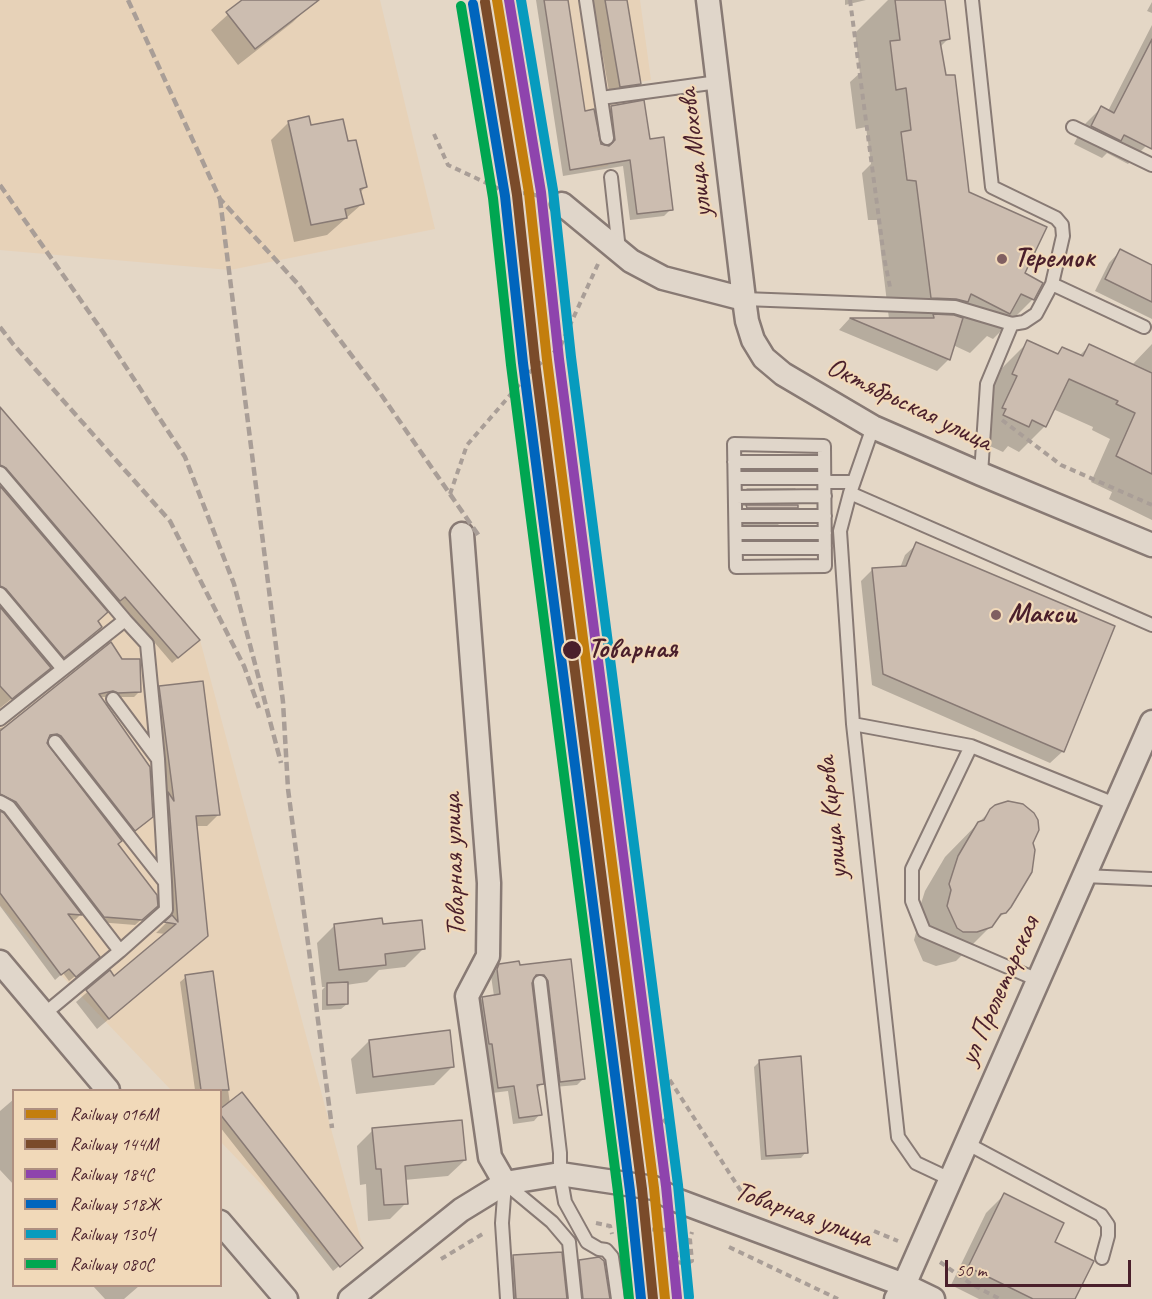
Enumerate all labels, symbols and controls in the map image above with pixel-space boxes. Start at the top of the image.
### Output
street label: улица Мохова [671,87,721,219]
place label: Теремок [1014,242,1095,276]
marker: Теремок [995,252,1009,266]
street label: Октябрьская улица [821,350,997,460]
place label: Макси [1008,598,1076,632]
marker: Макси [989,608,1003,622]
place label: Товарная [588,633,677,667]
marker: Товарная [561,639,583,661]
street label: улица Кирова [810,755,856,881]
street label: Товарная улица [436,793,474,937]
street label: ул Пролетарская [952,912,1048,1070]
legend [12,1089,222,1287]
text: Railway 016М [70,1103,158,1125]
text: Railway 144М [70,1133,158,1155]
text: Railway 184С [70,1163,154,1185]
street label: Товарная улица [730,1175,876,1255]
text: Railway 518Ж [70,1193,160,1215]
text: Railway 130Ч [70,1223,155,1245]
scale bar [948,1248,1134,1286]
text: Railway 080С [70,1253,154,1275]
text: 50 m [956,1259,987,1281]

